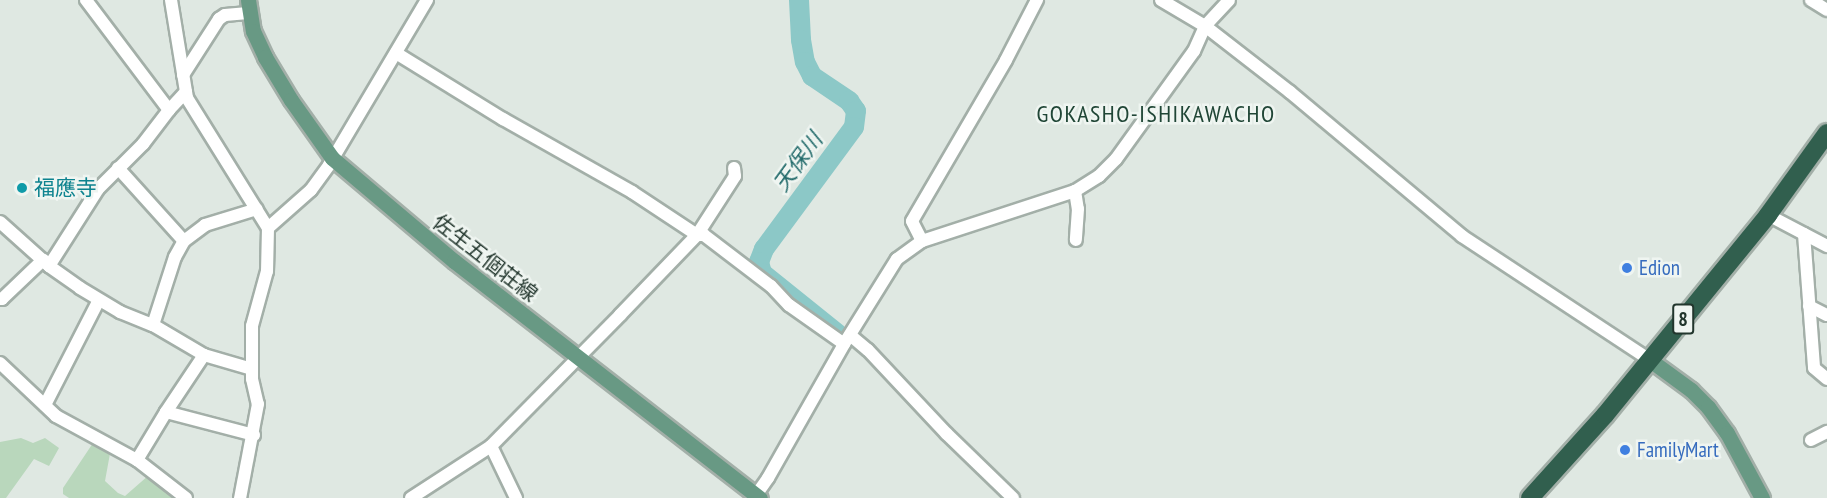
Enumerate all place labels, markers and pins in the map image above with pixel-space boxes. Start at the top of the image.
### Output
place label: 福應寺 [34,175,97,201]
marker: 福應寺 [15,181,29,195]
place label: Edion [1639,255,1680,281]
marker: Edion [1620,261,1634,275]
place label: FamilyMart [1637,437,1719,463]
marker: FamilyMart [1618,443,1632,457]

